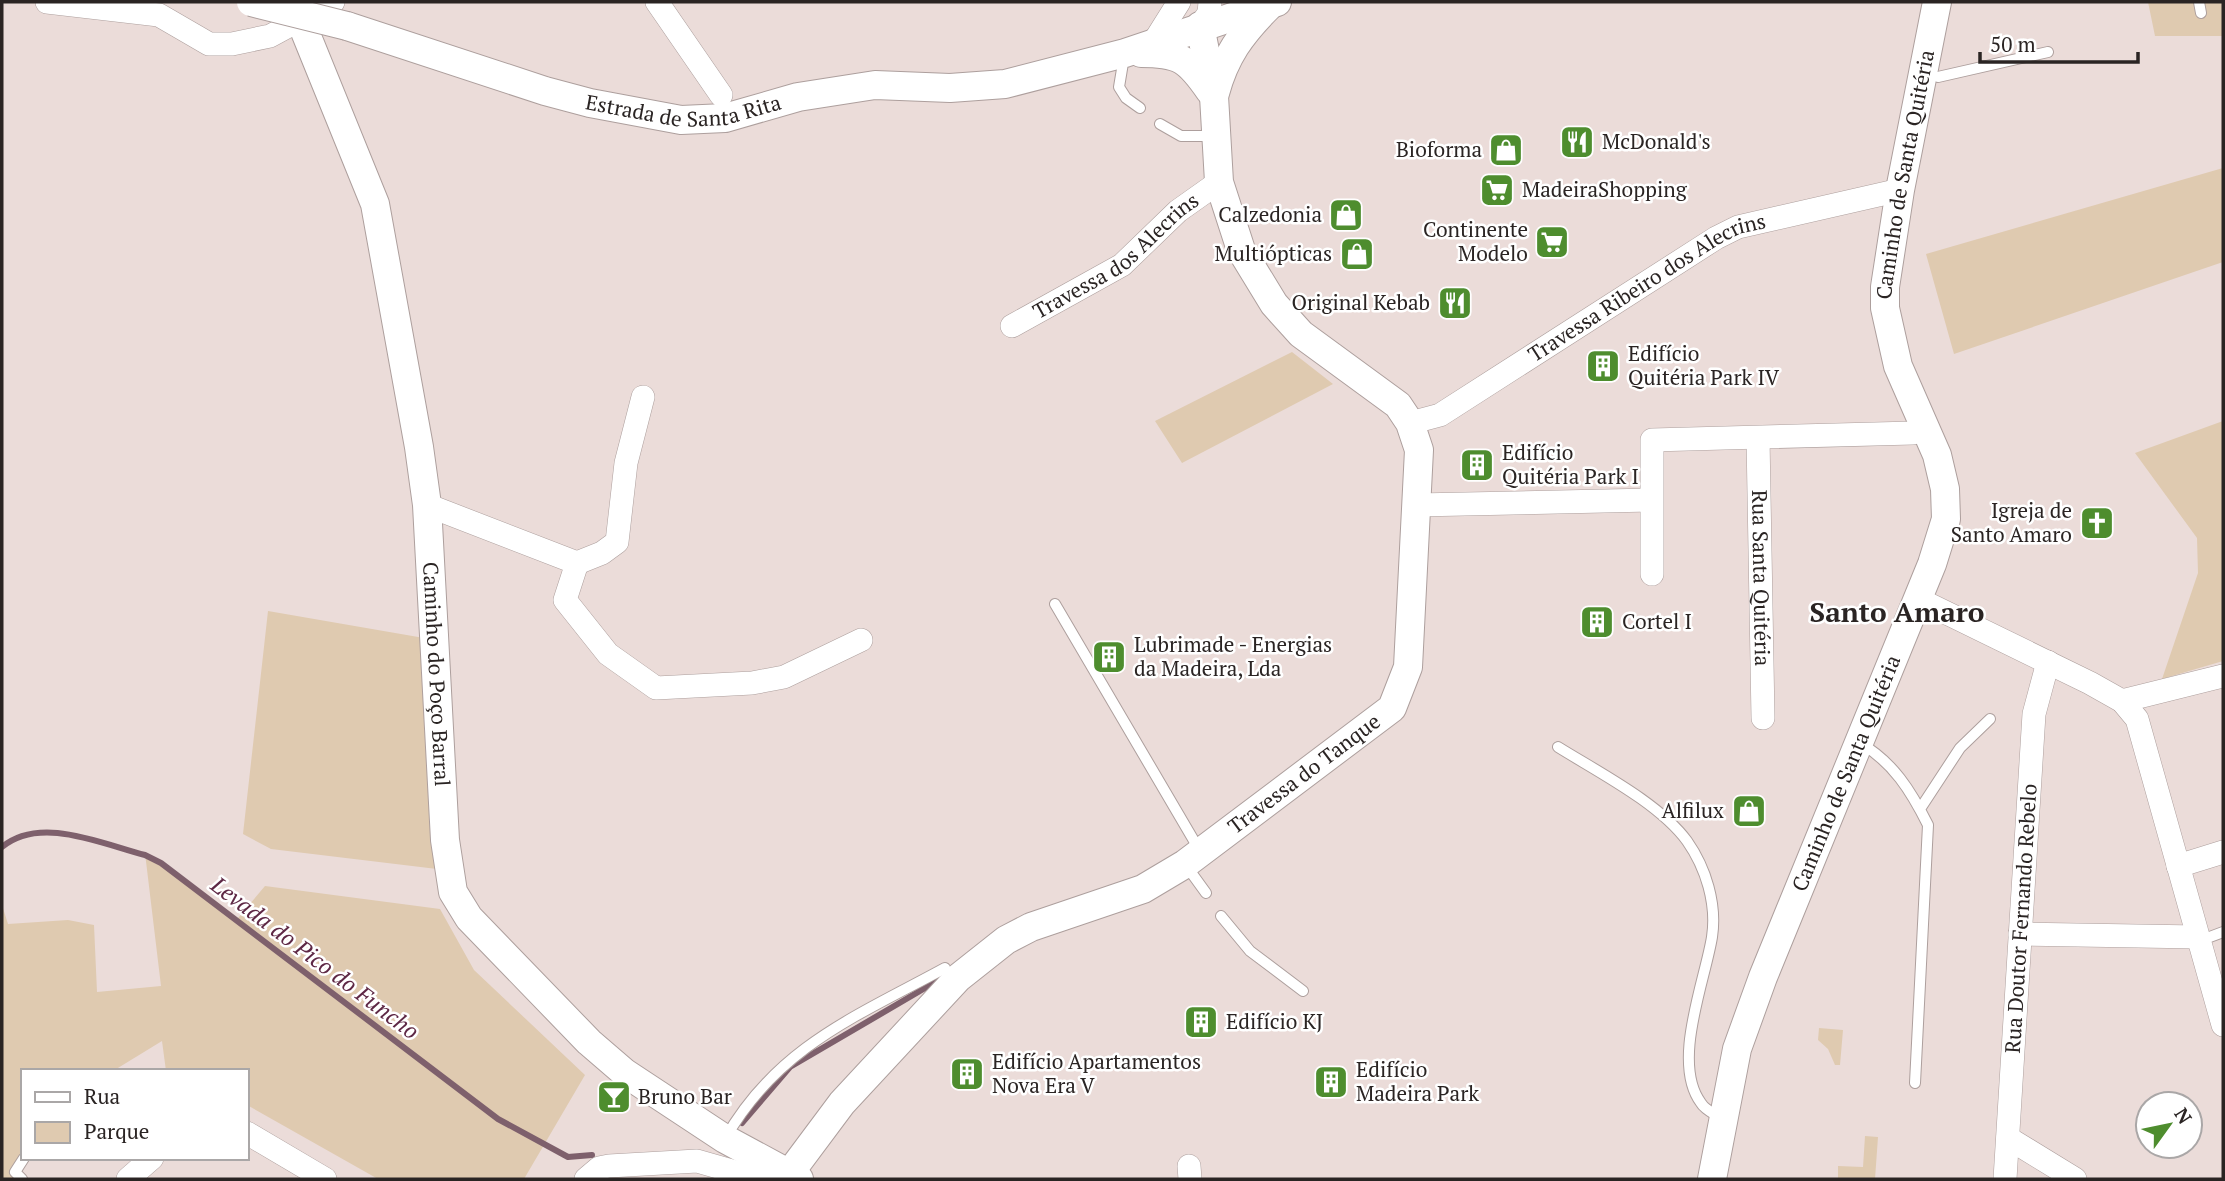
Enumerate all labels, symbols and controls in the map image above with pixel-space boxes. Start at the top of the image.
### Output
scale bar [1980,21,2138,65]
text: 50 m [1990,30,2036,58]
street label: Caminho de Santa Quitéria [1870,47,1940,299]
street label: Estrada de Santa Rita [583,87,784,133]
restaurant icon: McDonald's [1558,123,1596,161]
place label: McDonald's [1602,127,1711,155]
shop icon: Bioforma [1487,131,1525,169]
place label: Bioforma [1396,135,1482,163]
supermarket icon: MadeiraShopping [1478,171,1516,209]
place label: MadeiraShopping [1522,175,1688,203]
street label: Travessa dos Alecrins [1027,186,1204,325]
shop icon: Calzedonia [1327,196,1365,234]
place label: Calzedonia [1218,200,1322,228]
street label: Travessa Ribeiro dos Alecrins [1522,206,1768,368]
place label: Continente Modelo [1423,215,1528,267]
supermarket icon: Continente Modelo [1533,223,1571,261]
shop icon: Multiópticas [1338,235,1376,273]
place label: Multiópticas [1214,239,1332,267]
restaurant icon: Original Kebab [1436,284,1474,322]
place label: Original Kebab [1292,288,1430,316]
place label: Edifício Quitéria Park IV [1628,339,1780,391]
building icon: Edifício Quitéria Park IV [1584,347,1622,385]
place label: Edifício Quitéria Park I [1502,438,1639,490]
building icon: Edifício Quitéria Park I [1458,446,1496,484]
street label: Rua Santa Quitéria [1746,490,1777,667]
place label: Igreja de Santo Amaro [1951,496,2072,548]
church icon: Igreja de Santo Amaro [2078,504,2116,542]
street label: Caminho do Poço Barral [417,561,457,787]
district label: Santo Amaro [1810,593,1984,630]
building icon: Cortel I [1578,603,1616,641]
place label: Cortel I [1622,607,1692,635]
place label: Lubrimade - Energias da Madeira, Lda [1134,630,1332,682]
building icon: Lubrimade - Energias da Madeira, Lda [1090,638,1128,676]
street label: Caminho de Santa Quitéria [1785,650,1906,895]
street label: Travessa do Tanque [1222,707,1385,840]
street label: Rua Doutor Fernando Rebelo [1998,783,2043,1054]
shop icon: Alfilux [1730,792,1768,830]
place label: Alfilux [1661,796,1724,824]
water label: Levada do Pico do Funcho [204,868,426,1046]
building icon: Edifício KJ [1182,1003,1220,1041]
place label: Edifício KJ [1226,1007,1323,1035]
place label: Edifício Apartamentos Nova Era V [992,1047,1201,1099]
building icon: Edifício Apartamentos Nova Era V [948,1055,986,1093]
place label: Edifício Madeira Park [1356,1055,1479,1107]
building icon: Edifício Madeira Park [1312,1063,1350,1101]
legend [21,1069,248,1160]
bar icon: Bruno Bar [595,1078,633,1116]
text: Rua [84,1082,120,1110]
place label: Bruno Bar [638,1082,732,1110]
north arrow [2134,1090,2204,1160]
text: N [2169,1103,2198,1129]
text: Parque [84,1117,149,1145]

